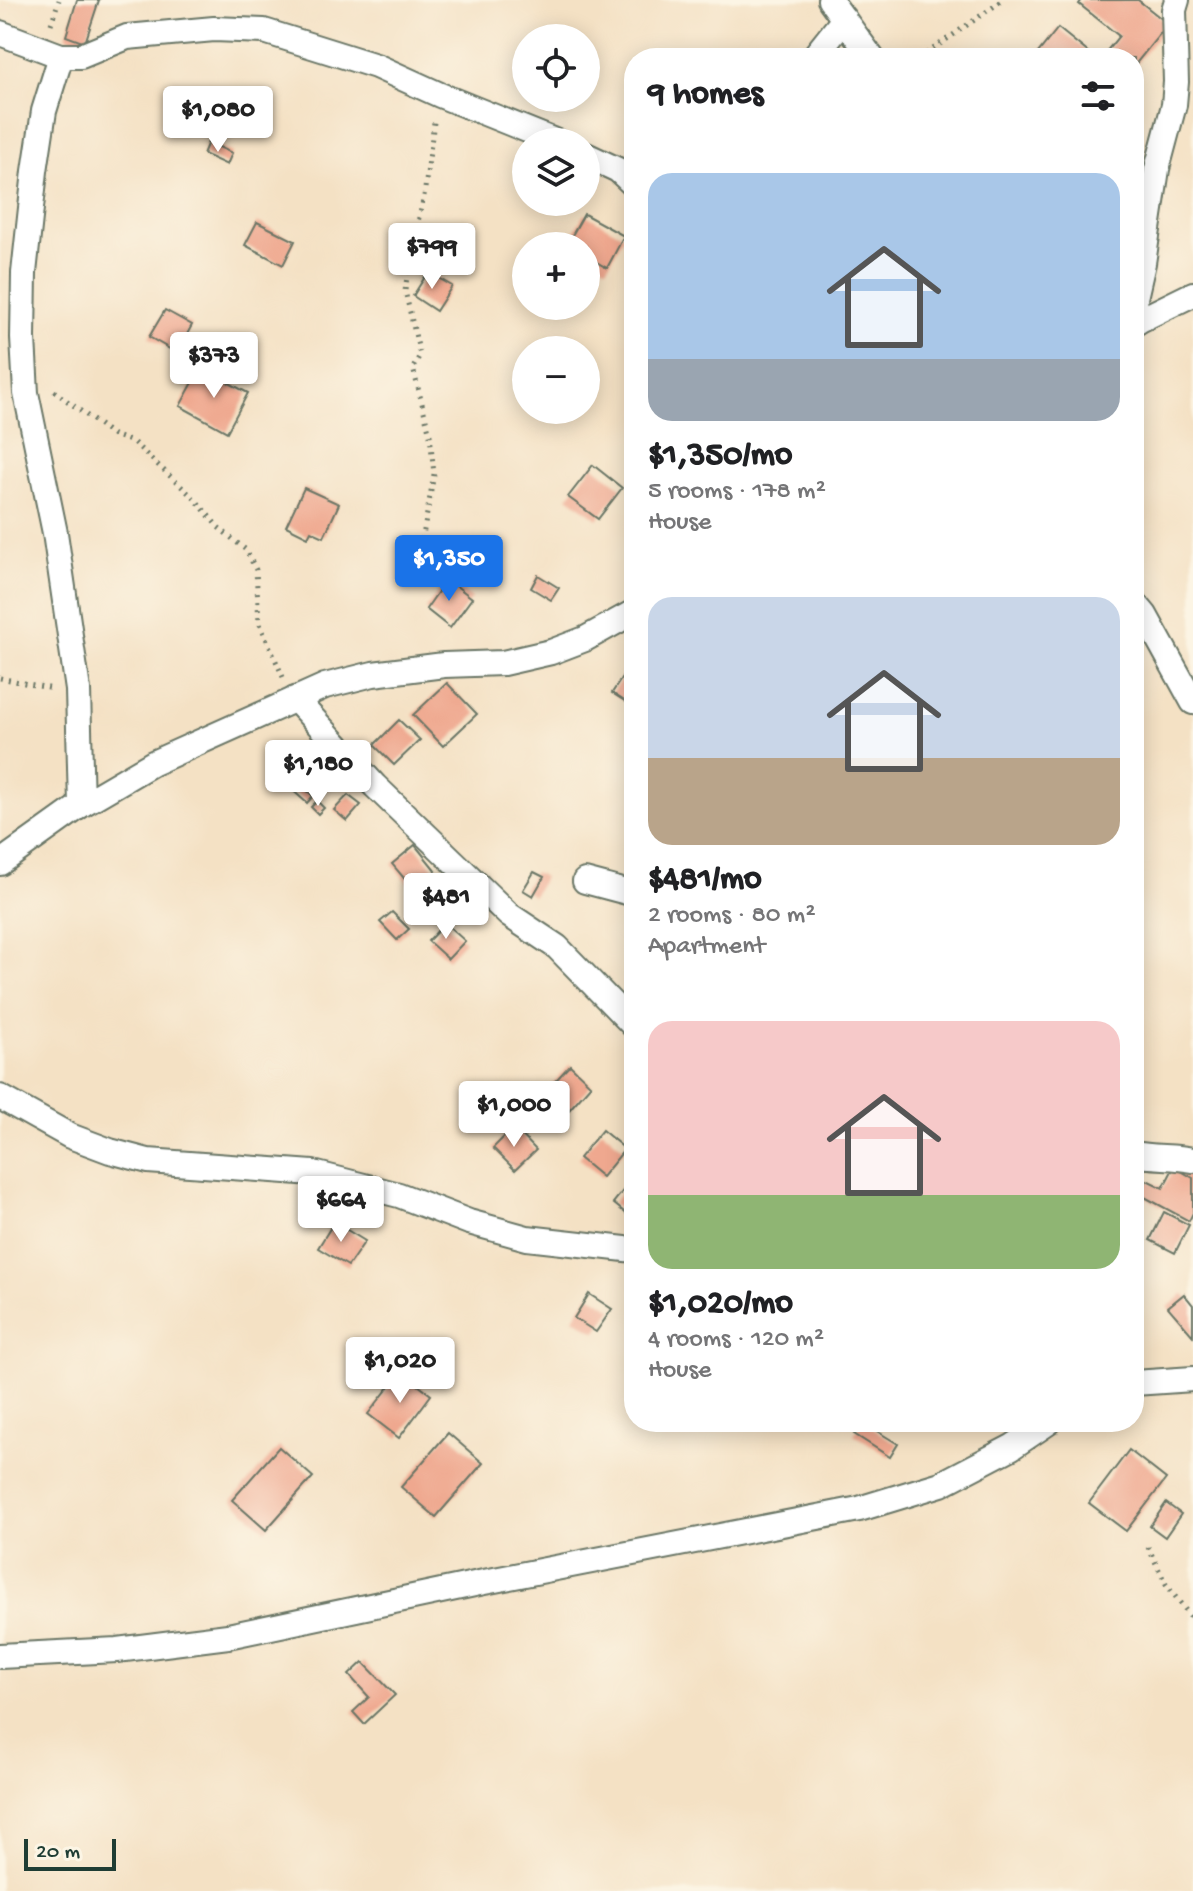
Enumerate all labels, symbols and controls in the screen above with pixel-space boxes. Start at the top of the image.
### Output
map controls [512,24,600,424]
button: locate [512,24,600,112]
icon: filters [1076,74,1120,118]
text: 9 homes [648,76,763,116]
pin: $1,080 [153,86,283,154]
text: $1,080 [181,96,255,127]
button: layers [512,128,600,216]
pin: $799 [385,223,479,291]
icon: home [812,225,956,369]
button: + [512,232,600,320]
text: $799 [406,233,458,264]
pin: $373 [167,332,261,400]
button: − [512,336,600,424]
text: $373 [188,342,240,373]
text: $1,350/mo [648,437,792,477]
text: 5 rooms · 178 m² [648,477,826,508]
text: House [648,508,712,539]
pin: $1,350 [384,535,514,603]
text: $1,350 [413,545,485,576]
icon: home [812,649,956,793]
pin: $1,180 [253,740,383,808]
text: $1,180 [283,750,353,781]
text: $481/mo [648,861,762,901]
pin: $481 [399,873,493,941]
text: $481 [422,883,470,914]
text: 2 rooms · 80 m² [648,901,816,932]
text: Apartment [648,932,765,963]
icon: home [812,1073,956,1217]
pin: $1,000 [449,1081,579,1149]
text: $1,000 [477,1091,551,1122]
pin: $664 [294,1176,388,1244]
text: $664 [316,1186,366,1217]
text: $1,020/mo [648,1285,793,1325]
text: 4 rooms · 120 m² [648,1325,824,1356]
pin: $1,020 [335,1337,465,1405]
text: $1,020 [364,1347,436,1378]
text: House [648,1356,712,1387]
scale bar [24,1835,116,1871]
text: 20 m [36,1840,80,1866]

